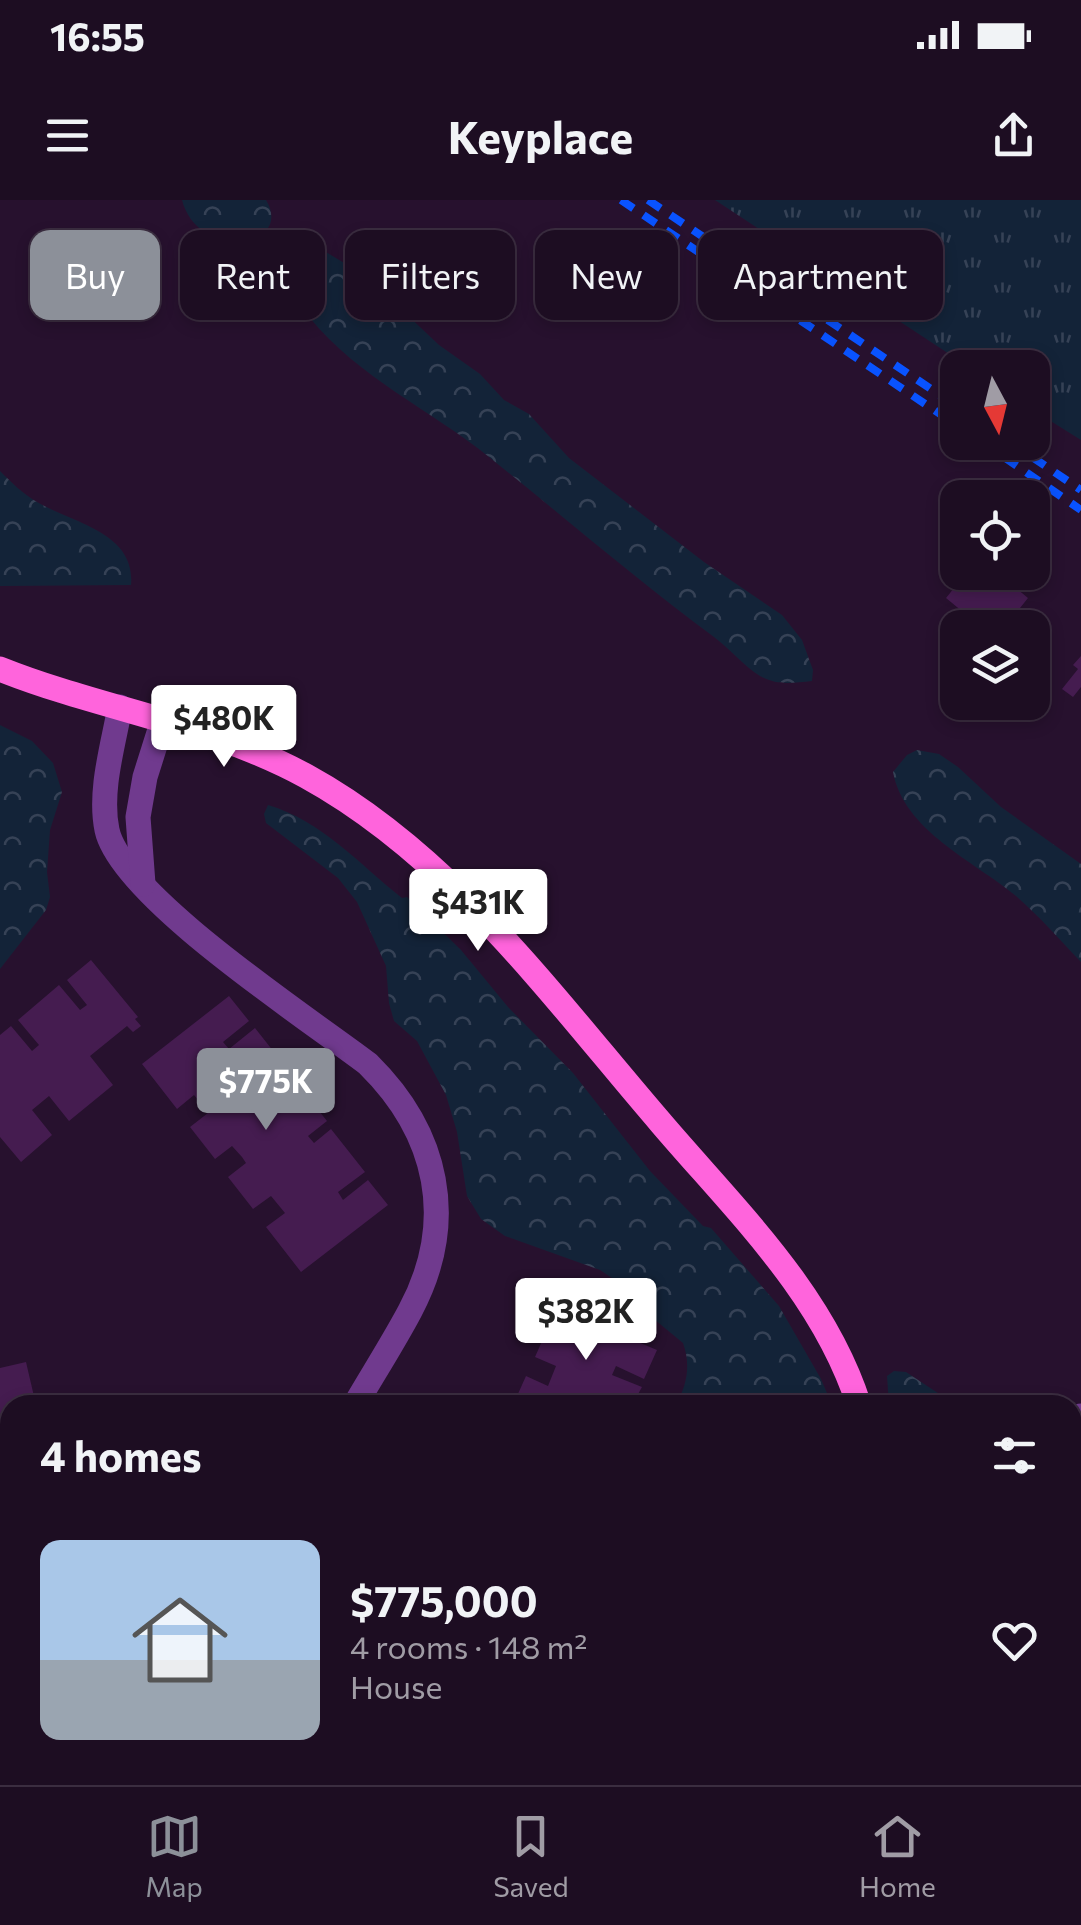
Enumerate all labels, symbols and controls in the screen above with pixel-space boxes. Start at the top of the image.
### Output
text: 16:55 [50,12,145,59]
icon: menu [40,108,95,163]
text: Keyplace [448,108,633,163]
icon: share [986,108,1041,163]
chip: Buy [30,230,160,320]
chip: Rent [180,230,325,320]
chip: Filters [345,230,515,320]
chip: New [535,230,678,320]
chip: Apartment [698,230,943,320]
north arrow [940,350,1050,460]
map controls [940,350,1050,720]
button: locate [940,480,1050,590]
button: layers [940,610,1050,720]
pin: $480K [154,685,294,770]
text: $480K [173,697,275,737]
pin: $431K [408,869,548,954]
text: $431K [431,881,525,921]
pin: $775K [196,1048,336,1133]
text: $775K [219,1060,313,1100]
pin: $382K [516,1278,656,1363]
text: $382K [537,1290,635,1330]
icon: filters [987,1428,1042,1483]
text: 4 homes [40,1429,202,1481]
text: $775,000 [350,1574,538,1626]
icon: home [120,1580,240,1700]
icon: heart [987,1613,1042,1668]
text: 4 rooms · 148 m² [350,1626,587,1666]
text: House [350,1666,442,1706]
tab: Map [145,1809,203,1903]
tab: Saved [493,1809,569,1903]
tab: Home [859,1809,936,1903]

